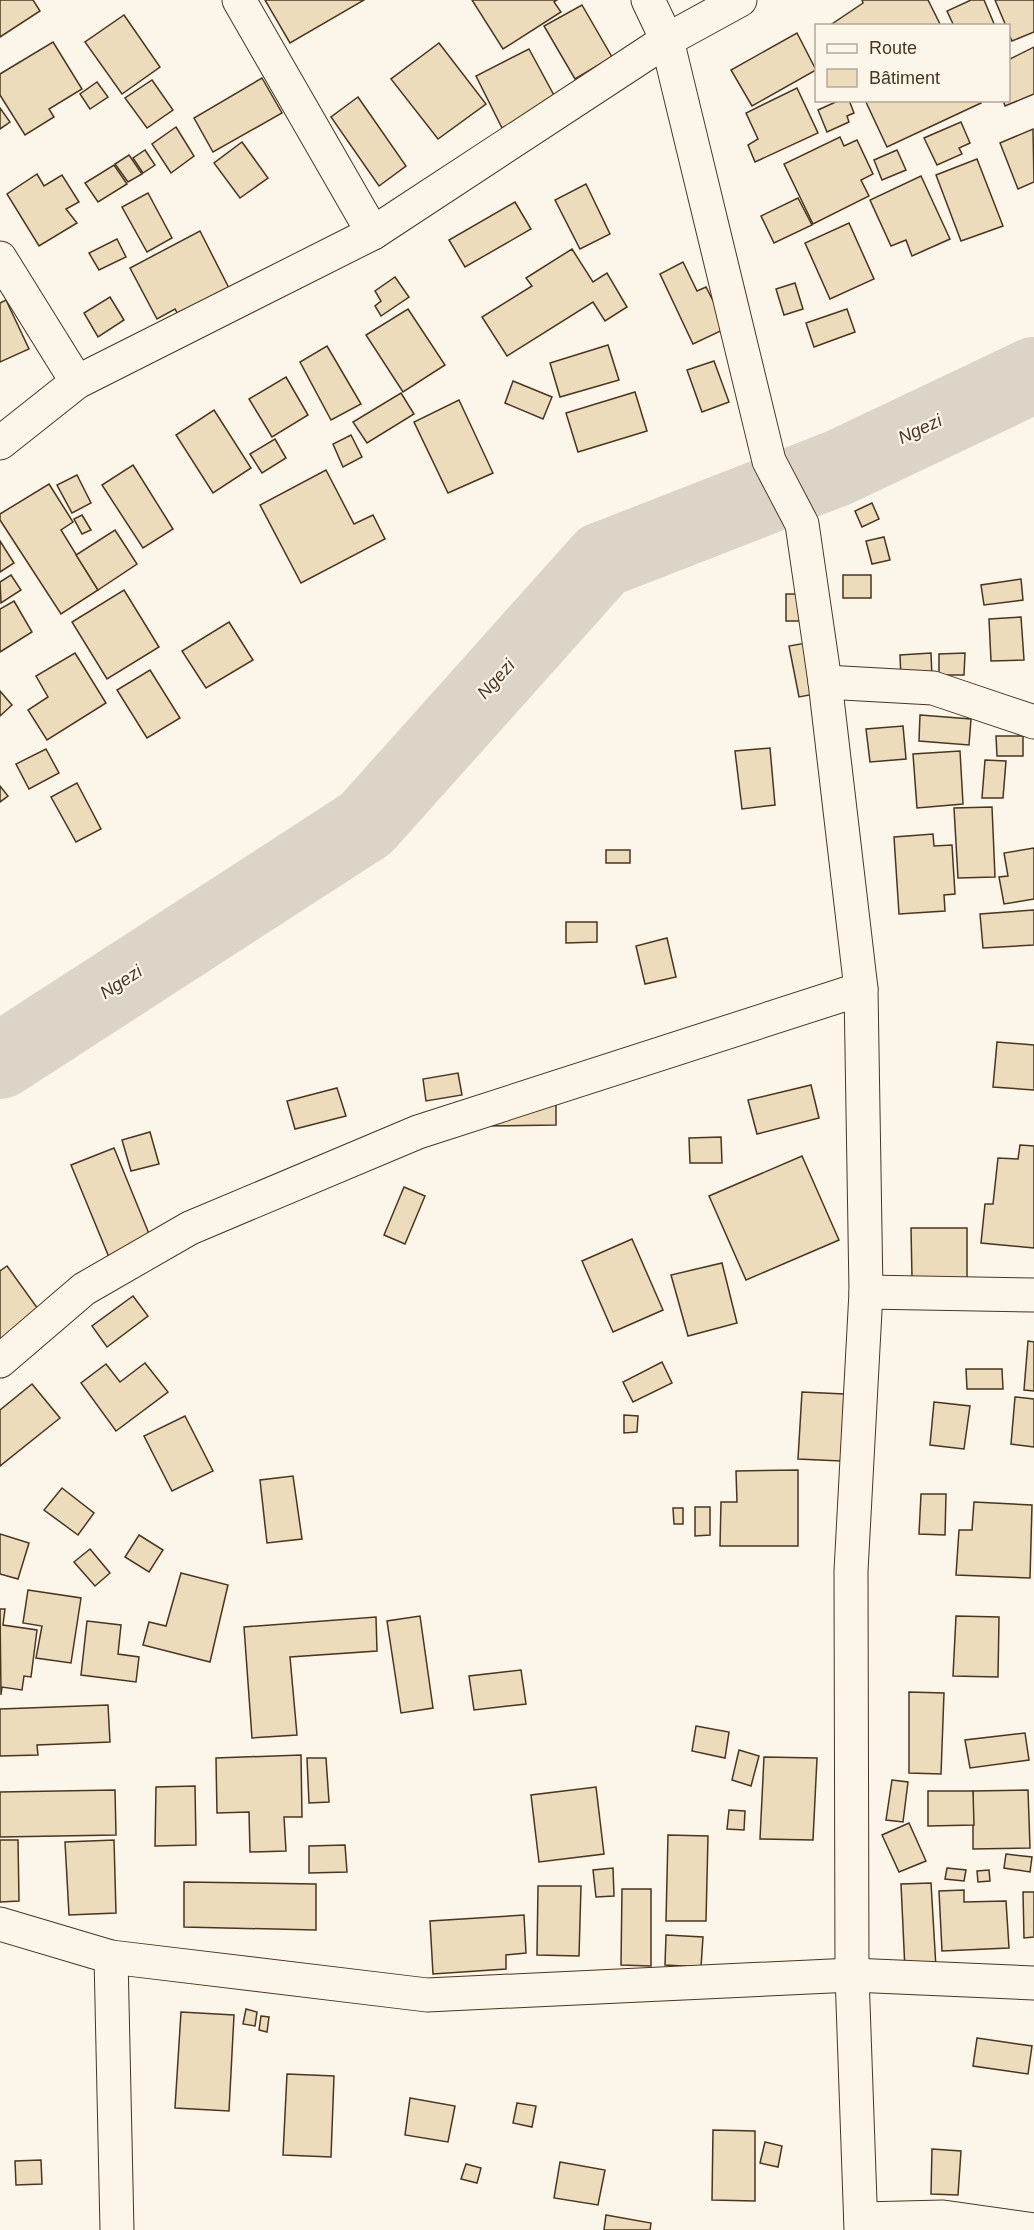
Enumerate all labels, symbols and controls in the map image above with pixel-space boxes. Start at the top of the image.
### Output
legend [815,24,1010,102]
text: Route [869,38,917,58]
text: Bâtiment [869,68,940,88]
water label: Ngezi [895,410,946,448]
water label: Ngezi [473,654,519,703]
water label: Ngezi [96,961,147,1003]

